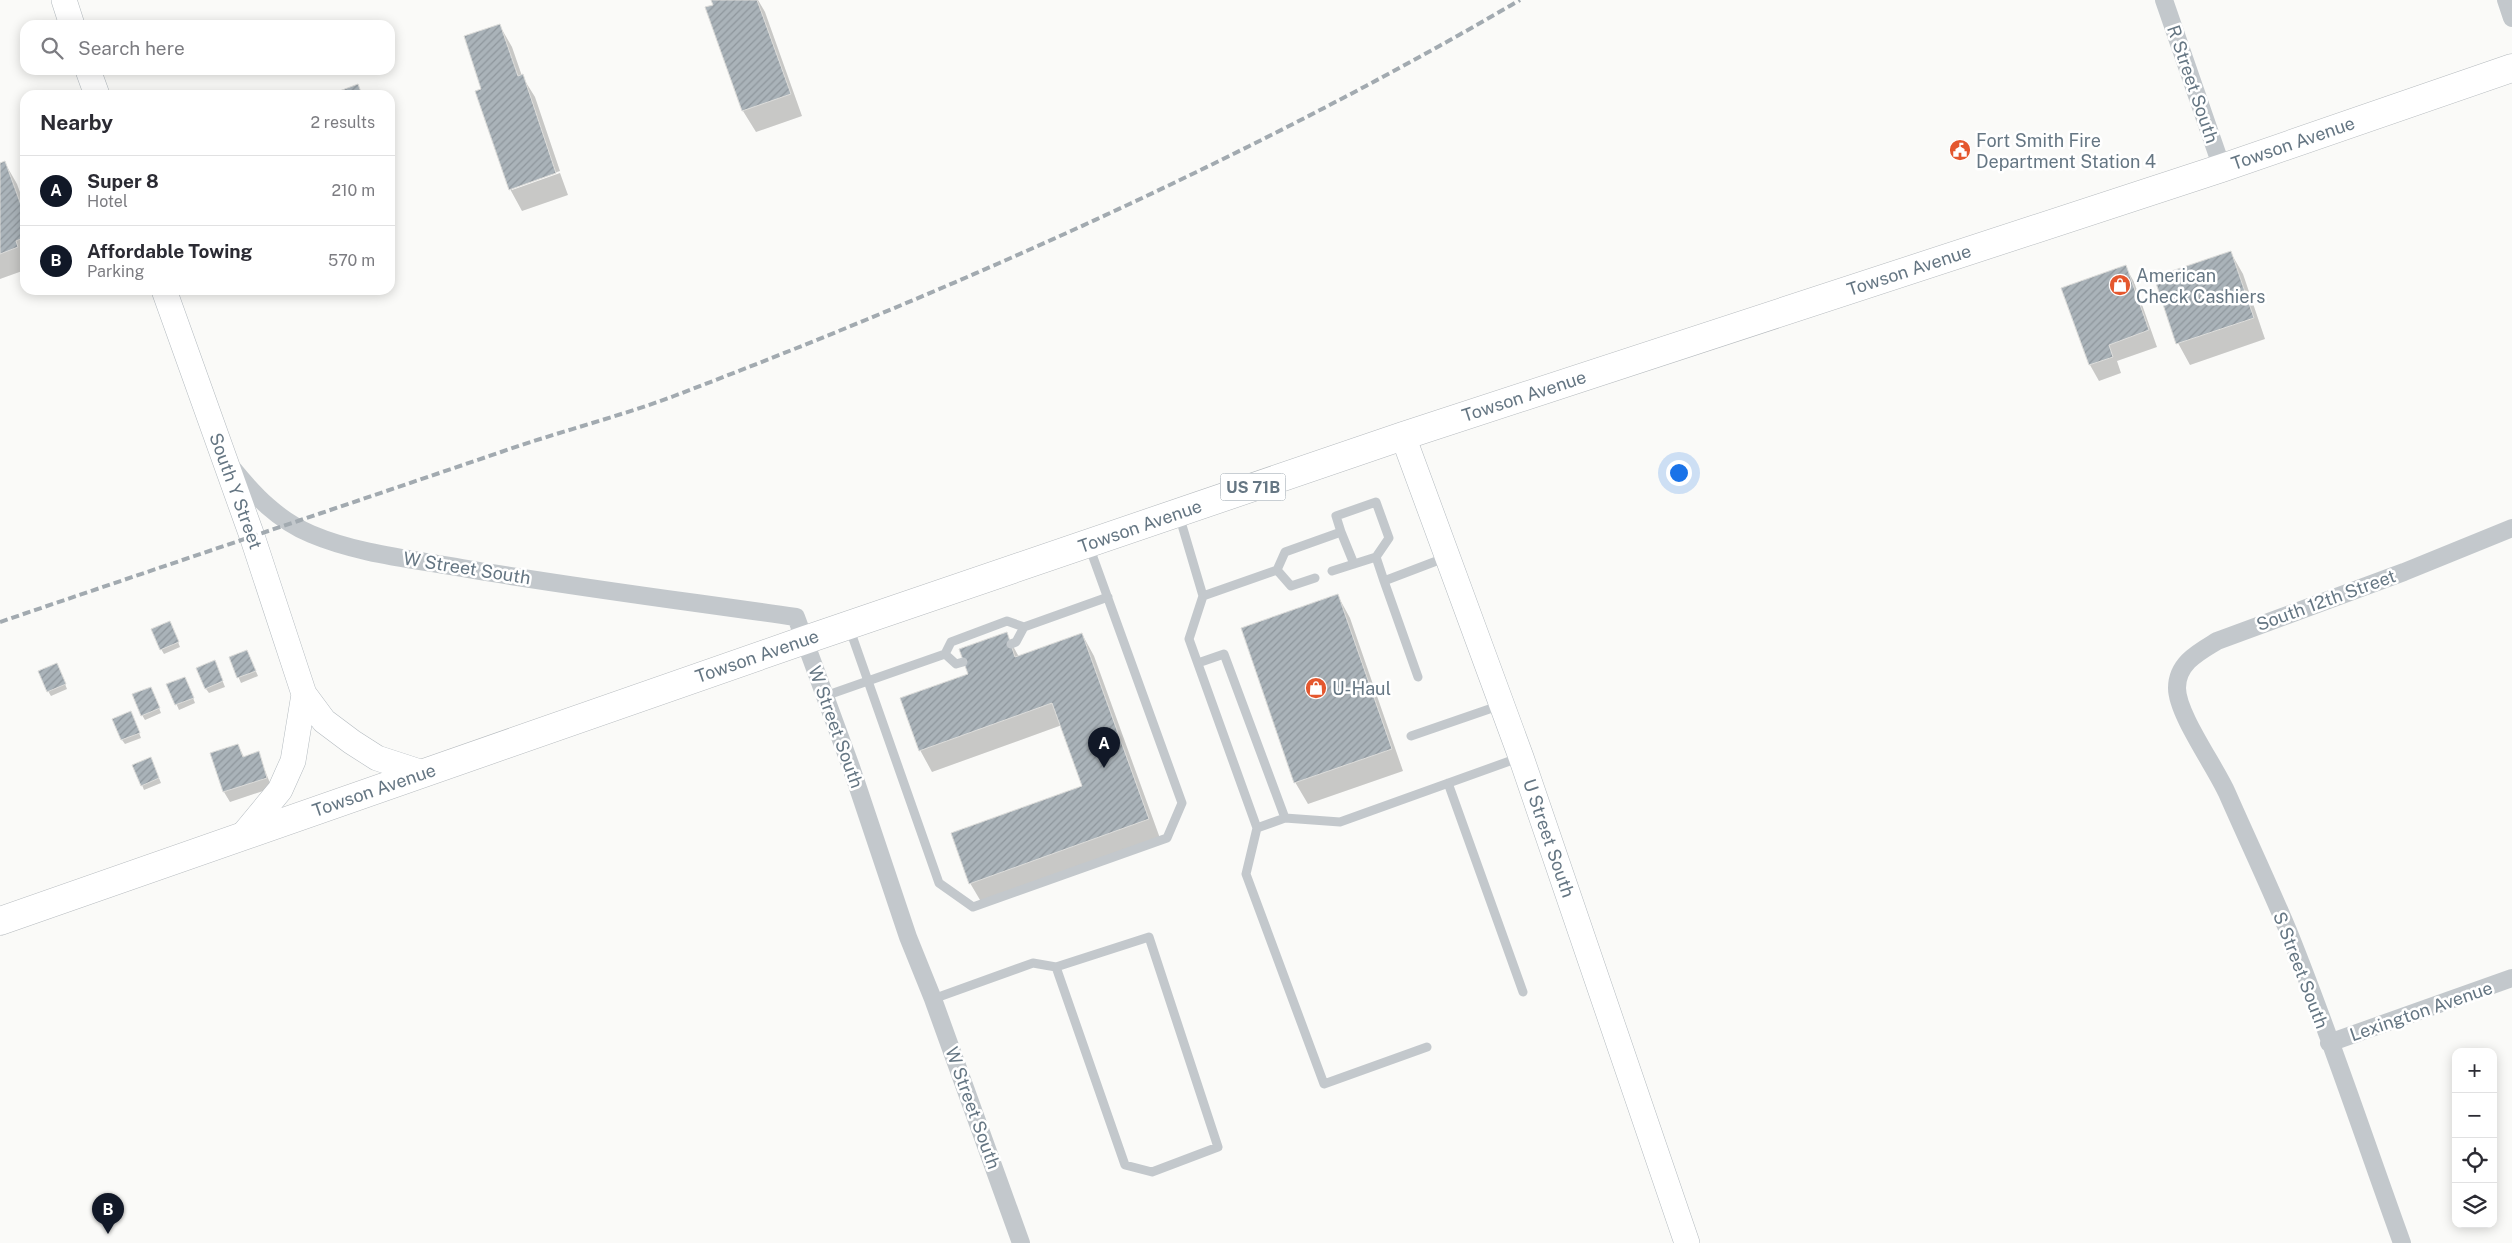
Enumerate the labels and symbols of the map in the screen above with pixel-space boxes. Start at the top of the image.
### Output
street label: R Street South [2163,22,2223,146]
street label: Towson Avenue [2228,112,2358,174]
place label: Fort Smith Fire Department Station 4 [1976,130,2156,172]
public building icon: Fort Smith Fire Department Station 4 [1948,138,1972,162]
street label: Towson Avenue [1844,240,1974,300]
place label: American Check Cashiers [2136,265,2265,307]
shop icon: American Check Cashiers [2108,273,2132,297]
street label: Towson Avenue [1459,366,1589,426]
street label: South Y Street [205,430,267,552]
your location [1666,460,1692,486]
road number: US 71B [1220,474,1286,501]
street label: Towson Avenue [1075,495,1205,557]
street label: W Street South [402,548,532,588]
street label: South 12th Street [2253,565,2399,635]
street label: Towson Avenue [692,625,822,687]
street label: W Street South [804,663,868,791]
shop icon: U-Haul [1304,676,1328,700]
place label: U-Haul [1332,678,1391,699]
pin: A [1088,727,1120,768]
street label: Towson Avenue [309,759,439,821]
street label: U Street South [1519,776,1579,900]
street label: S Street South [2269,909,2333,1031]
street label: Lexington Avenue [2347,977,2495,1045]
street label: W Street South [941,1044,1005,1172]
pin: B [92,1193,124,1234]

